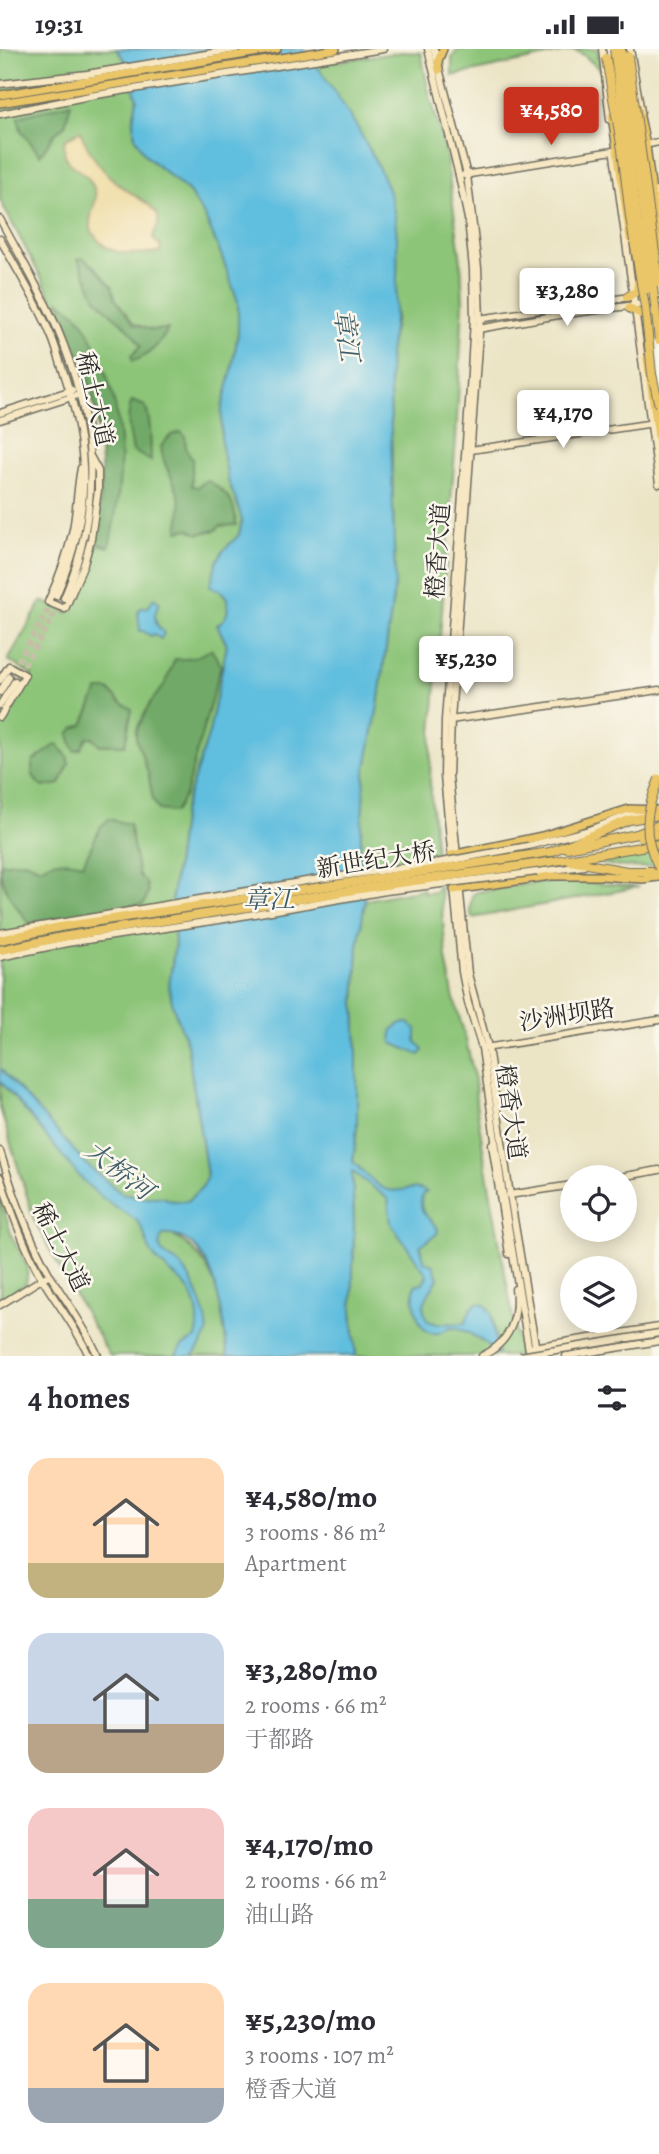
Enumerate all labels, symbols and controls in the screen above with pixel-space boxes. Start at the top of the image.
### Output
text: 19:31 [35,7,83,42]
pin: ¥4,580 [494,87,608,147]
text: ¥4,580 [520,94,582,125]
pin: ¥3,280 [510,268,624,328]
text: ¥3,280 [536,275,599,306]
water label: 章江 [326,307,368,367]
street label: 稀土大道 [69,349,121,449]
pin: ¥4,170 [506,391,620,450]
text: ¥4,170 [533,397,593,428]
street label: 橙香大道 [419,502,457,600]
pin: ¥5,230 [409,637,523,696]
text: ¥5,230 [435,643,497,674]
street label: 新世纪大桥 [314,835,438,885]
water label: 章江 [243,882,299,917]
street label: 沙洲坝路 [517,992,617,1038]
street label: 橙香大道 [488,1062,534,1162]
water label: 大桥河 [77,1133,163,1211]
map controls [560,1165,637,1333]
button: locate [560,1165,637,1242]
street label: 稀土大道 [25,1197,97,1297]
button: layers [560,1256,637,1333]
text: 4 homes [28,1378,130,1418]
icon: filters [593,1379,631,1417]
text: ¥4,580/mo [245,1477,377,1517]
icon: home [84,1486,168,1570]
text: 3 rooms · 86 m² [245,1517,386,1548]
text: Apartment [245,1548,347,1579]
text: ¥3,280/mo [245,1650,378,1690]
icon: home [84,1661,168,1745]
text: 2 rooms · 66 m² [245,1690,387,1721]
text: 于都路 [245,1724,314,1755]
text: ¥4,170/mo [245,1825,374,1865]
icon: home [84,1836,168,1920]
text: 2 rooms · 66 m² [245,1865,387,1896]
text: 油山路 [245,1899,314,1930]
text: ¥5,230/mo [245,2000,376,2040]
icon: home [84,2011,168,2095]
text: 3 rooms · 107 m² [245,2040,394,2071]
text: 橙香大道 [245,2074,337,2105]

